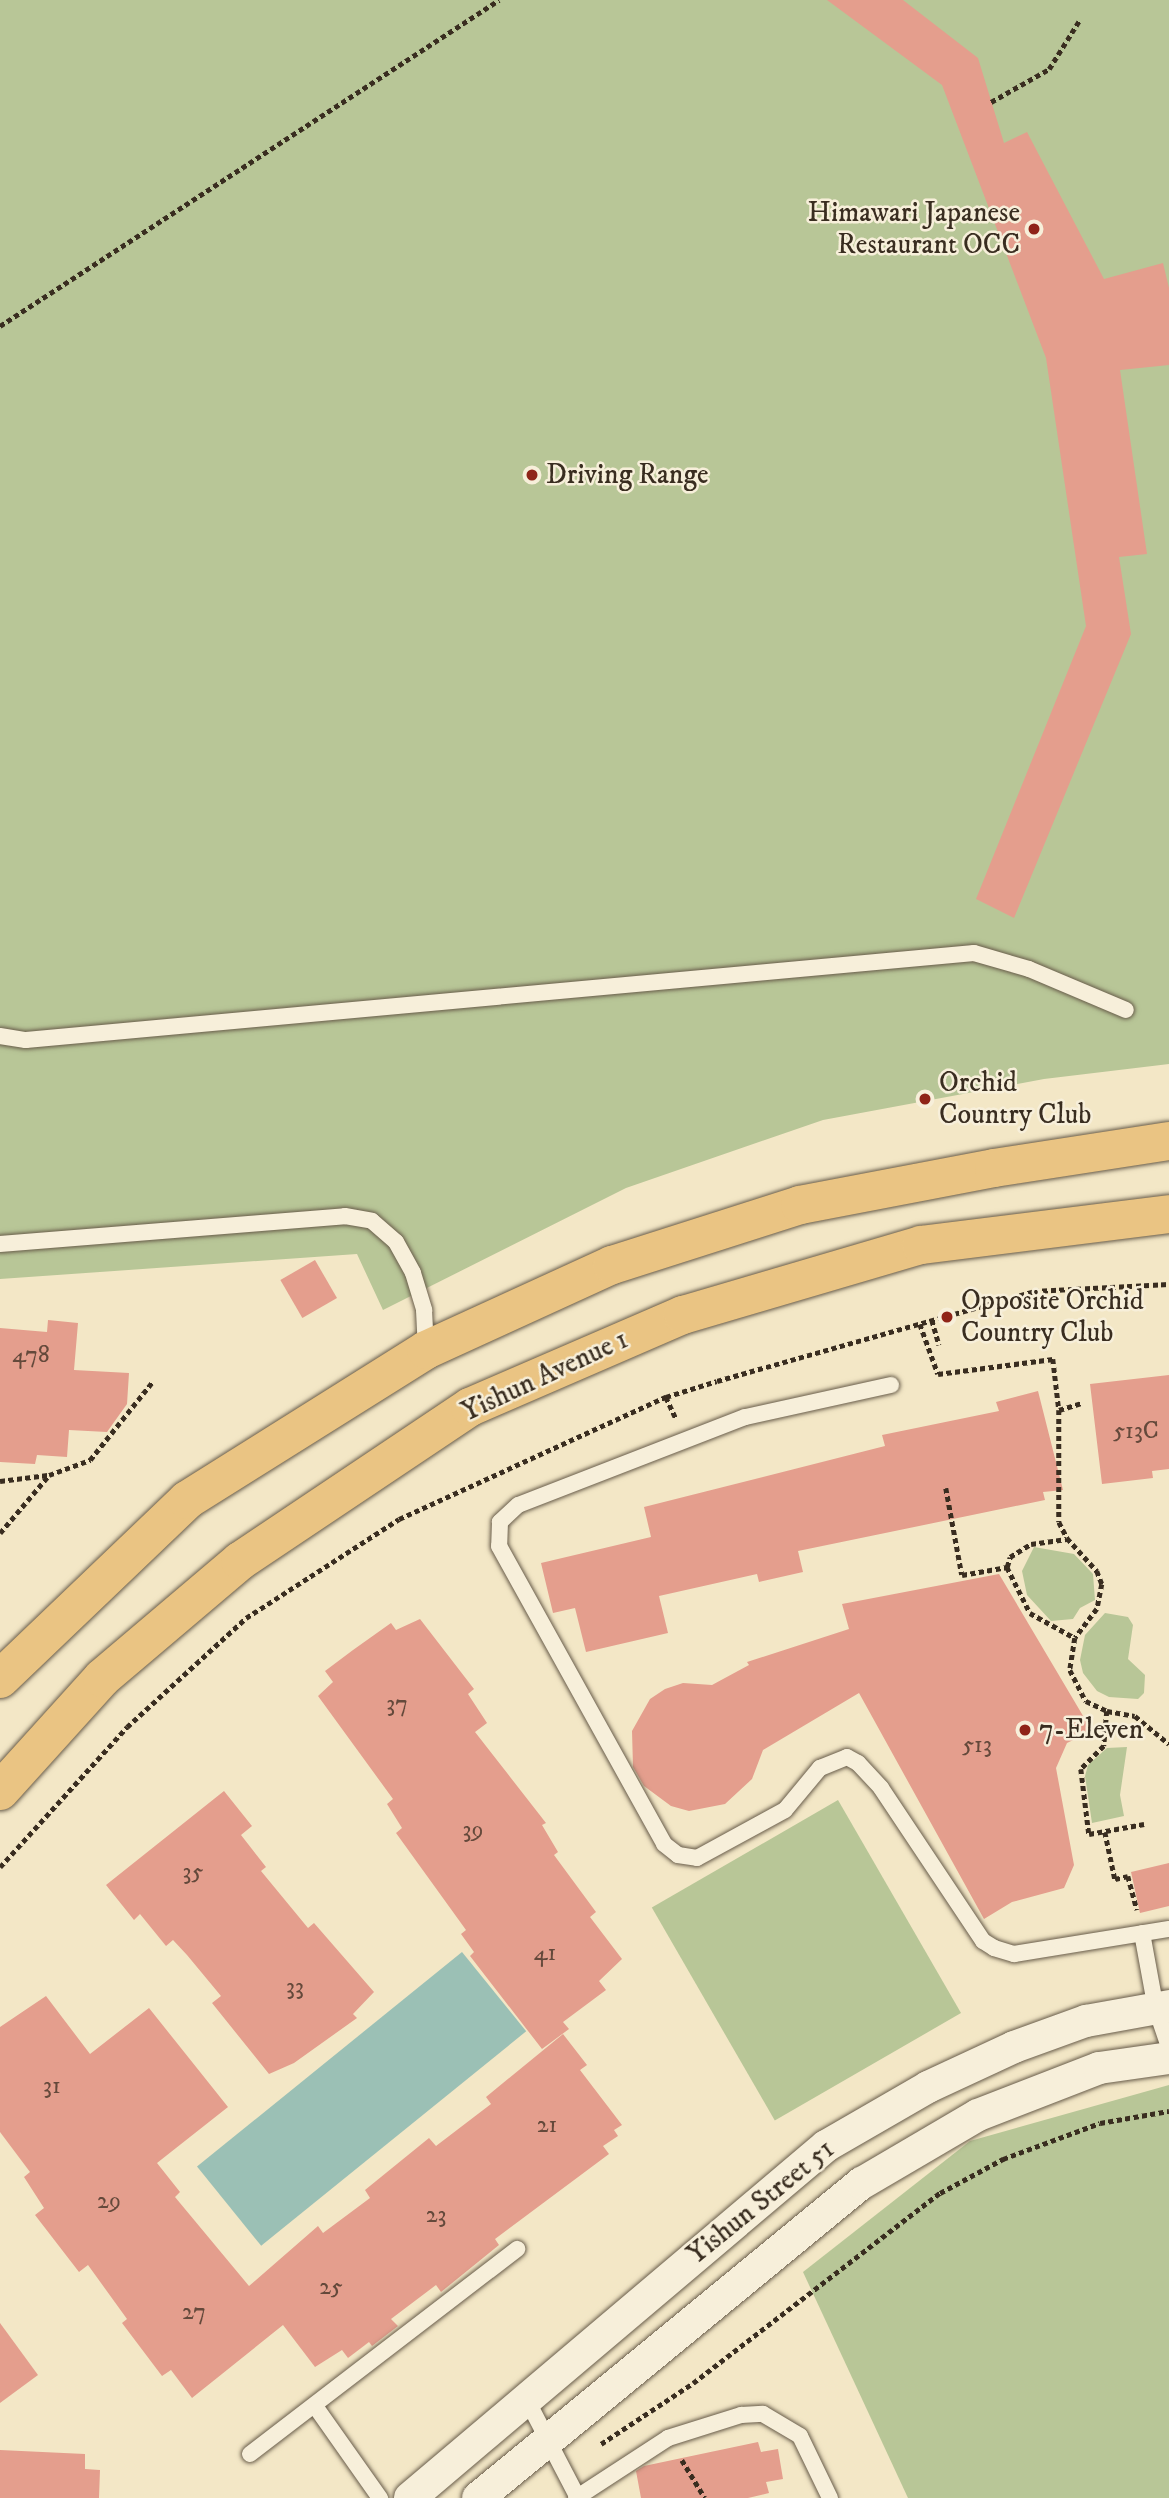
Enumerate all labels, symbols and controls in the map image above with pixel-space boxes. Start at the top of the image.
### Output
place label: Himawari Japanese Restaurant OCC [808,196,1020,262]
marker: Himawari Japanese Restaurant OCC [1026,221,1042,237]
place label: Driving Range [546,458,709,492]
marker: Driving Range [524,467,540,483]
place label: Orchid Country Club [939,1066,1091,1132]
marker: Orchid Country Club [917,1091,933,1107]
place label: Opposite Orchid Country Club [961,1284,1144,1350]
marker: Opposite Orchid Country Club [939,1309,955,1325]
street label: Yishun Avenue 1 [456,1323,634,1429]
house number: 478 [12,1342,50,1370]
house number: 513C [1113,1418,1159,1446]
house number: 37 [386,1691,408,1719]
place label: 7-Eleven [1039,1713,1143,1747]
marker: 7-Eleven [1017,1722,1033,1738]
house number: 513 [962,1732,992,1760]
house number: 39 [463,1817,483,1845]
house number: 35 [183,1859,203,1887]
house number: 41 [534,1940,556,1968]
house number: 33 [286,1974,304,2002]
house number: 31 [43,2073,61,2101]
house number: 21 [537,2112,557,2140]
street label: Yishun Street 51 [681,2133,841,2271]
house number: 29 [97,2188,121,2216]
house number: 23 [426,2202,446,2230]
house number: 25 [319,2274,343,2302]
house number: 27 [182,2299,206,2327]

